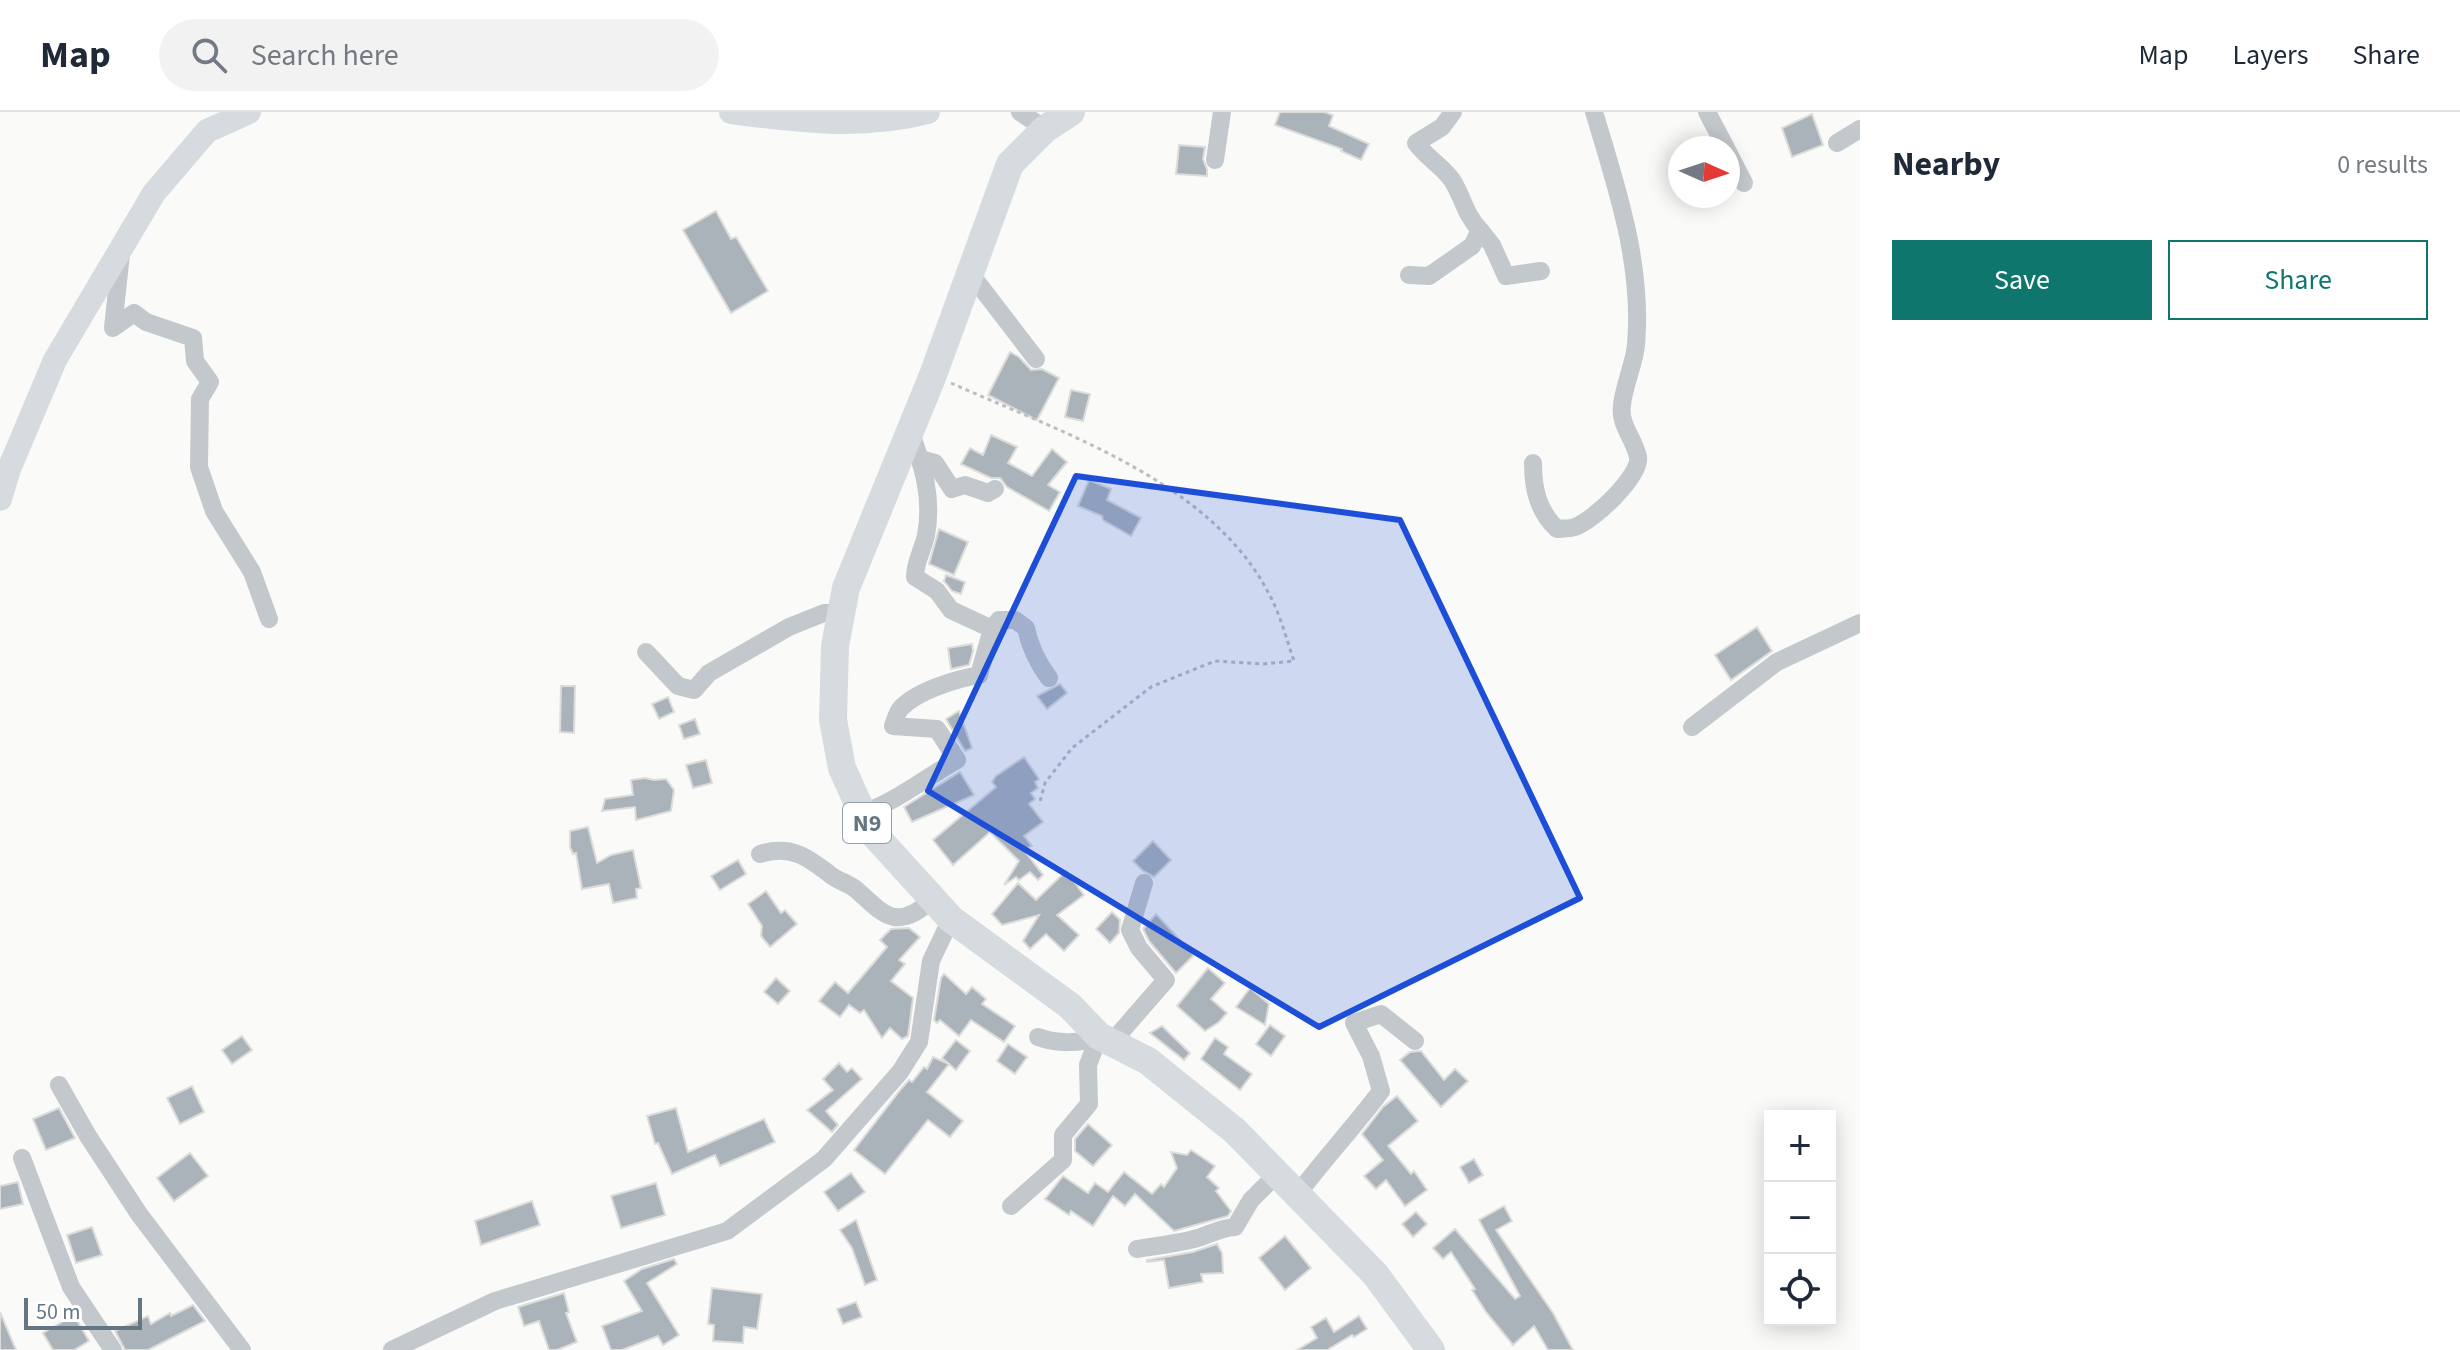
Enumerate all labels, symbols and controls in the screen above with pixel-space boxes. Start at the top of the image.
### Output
search box [159,19,719,91]
text: Map [40,28,111,82]
icon: search [187,33,231,77]
text: Search here [251,34,399,77]
text: Map [2138,35,2188,75]
text: Layers [2232,35,2308,75]
text: Share [2352,35,2420,75]
north arrow [1668,136,1740,208]
text: Nearby [1892,140,2000,189]
text: 0 results [2337,146,2428,183]
button: Save [1892,240,2152,320]
button: Share [2168,240,2428,320]
road number: N9 [843,803,891,843]
map controls [1764,1110,1836,1326]
button: + [1764,1110,1836,1182]
button: − [1764,1182,1836,1254]
button: locate [1764,1254,1836,1326]
scale bar [24,1294,142,1330]
text: 50 m [36,1296,81,1328]

